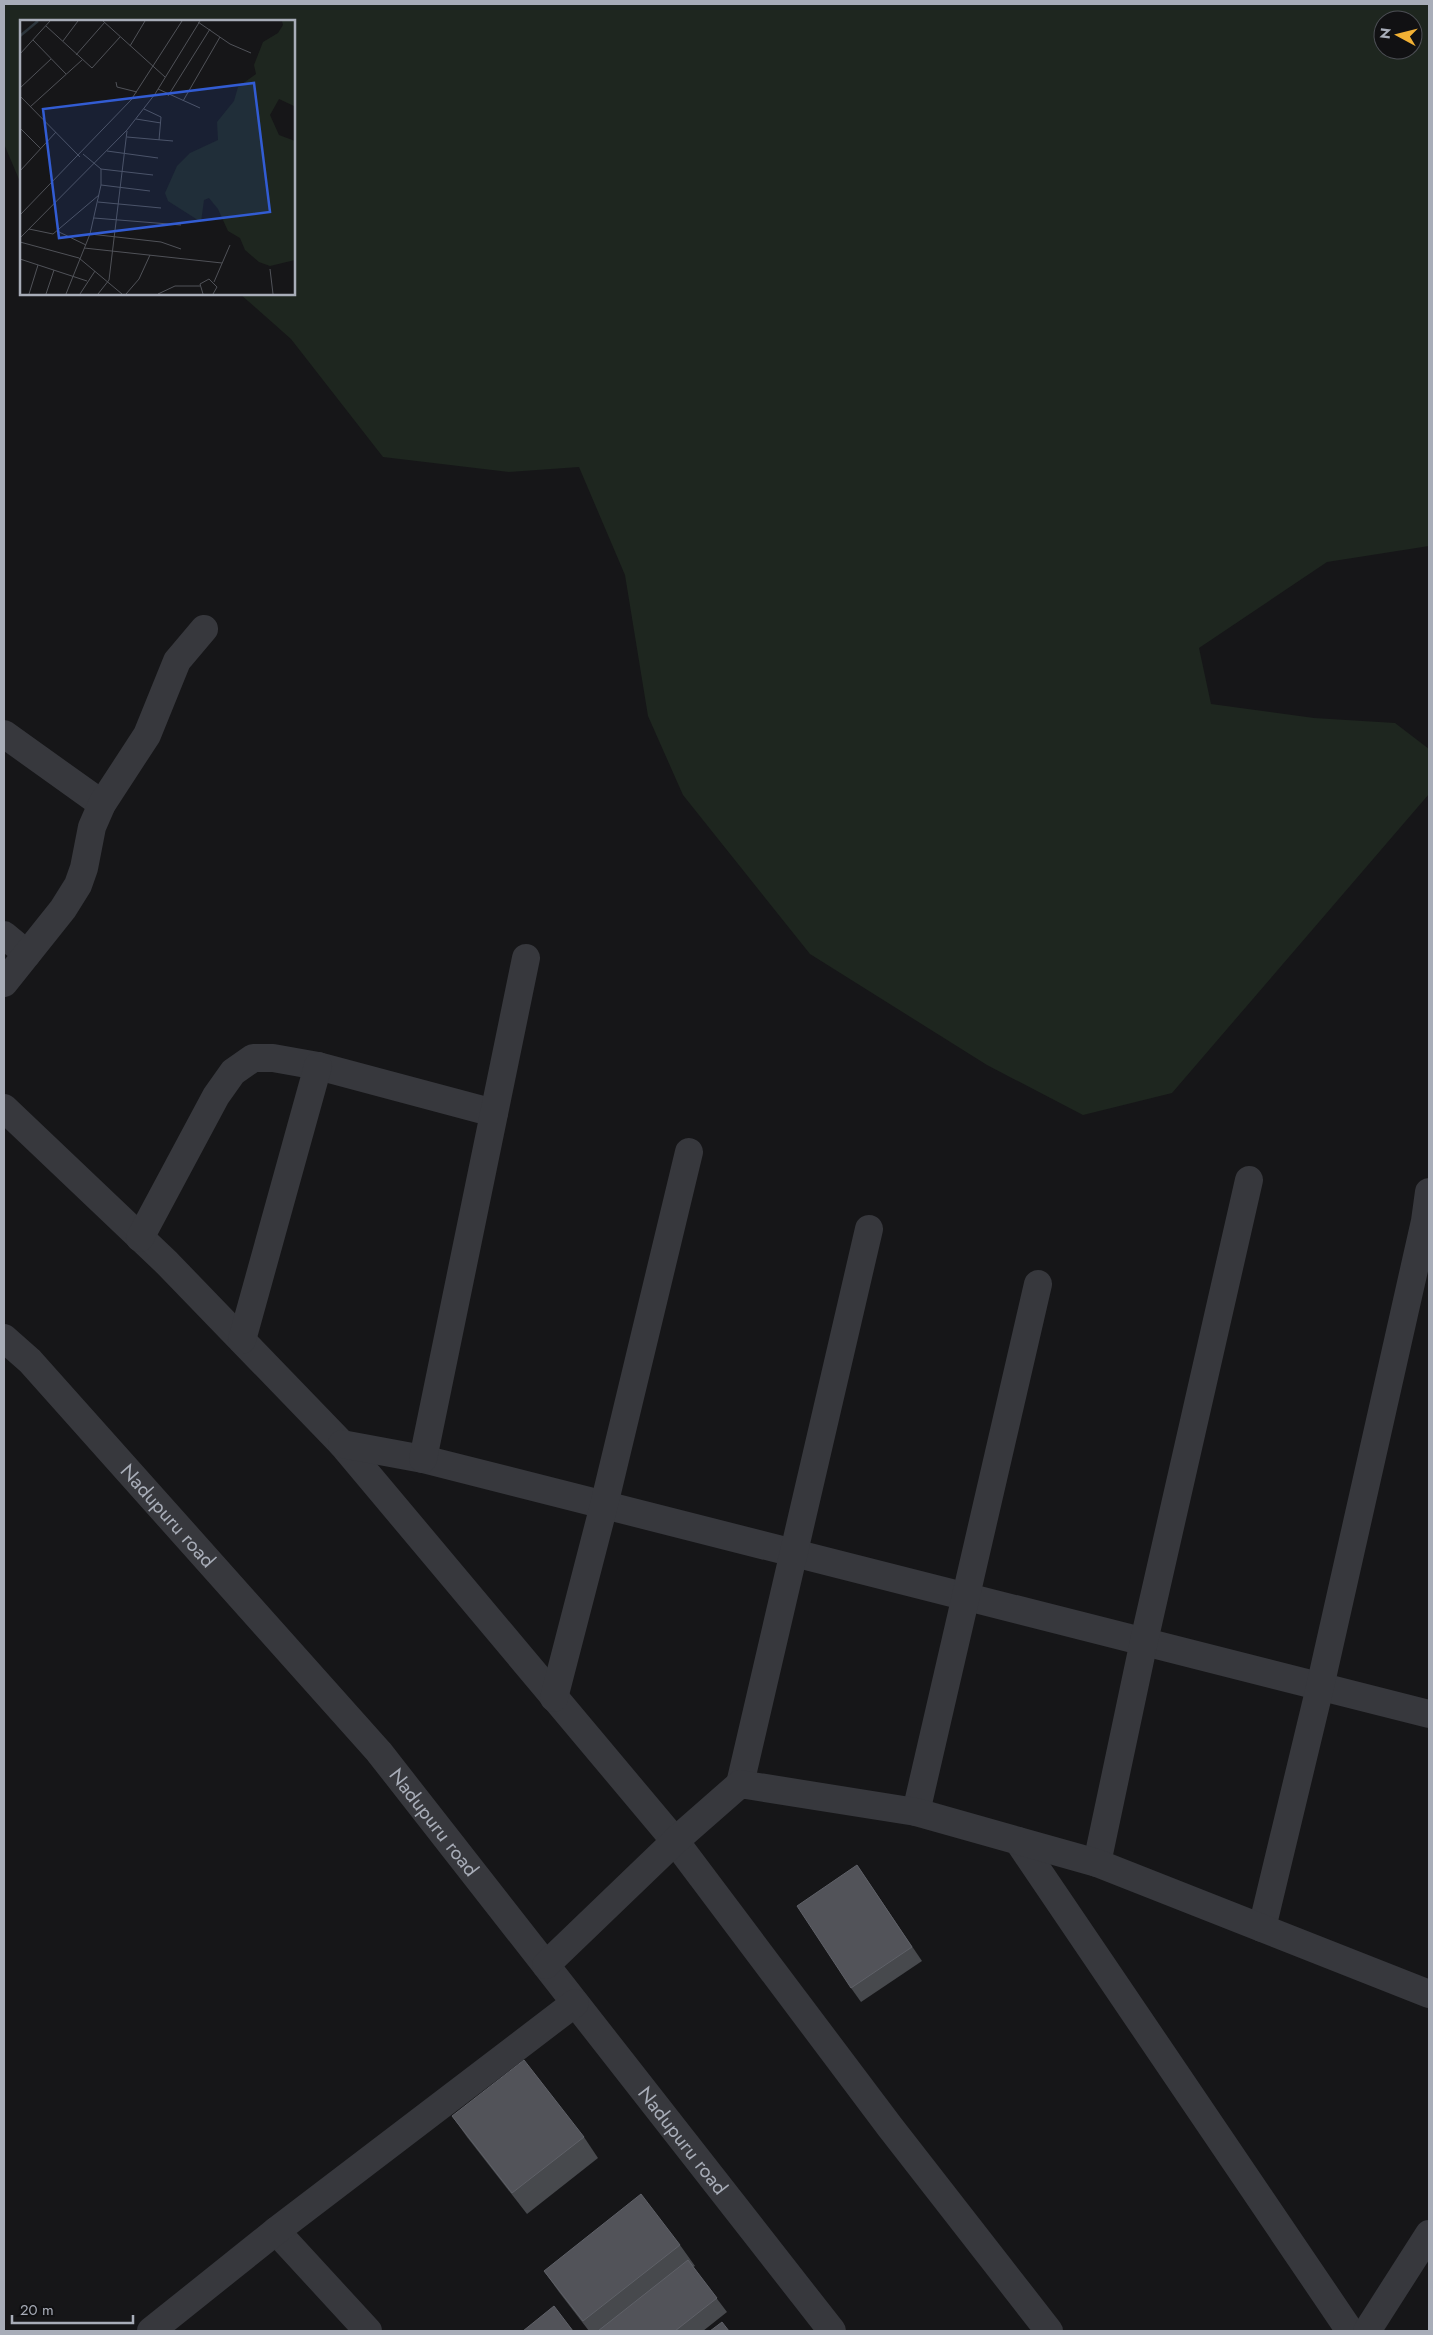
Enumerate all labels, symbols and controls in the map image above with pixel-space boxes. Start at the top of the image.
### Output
north arrow [1373,10,1423,60]
inset map [20,20,295,295]
text: N [1374,27,1396,40]
street label: Nadupuru road [114,1457,222,1574]
street label: Nadupuru road [382,1762,486,1883]
street label: Nadupuru road [631,2080,735,2201]
scale bar [12,2292,134,2324]
text: 20 m [20,2299,54,2321]

